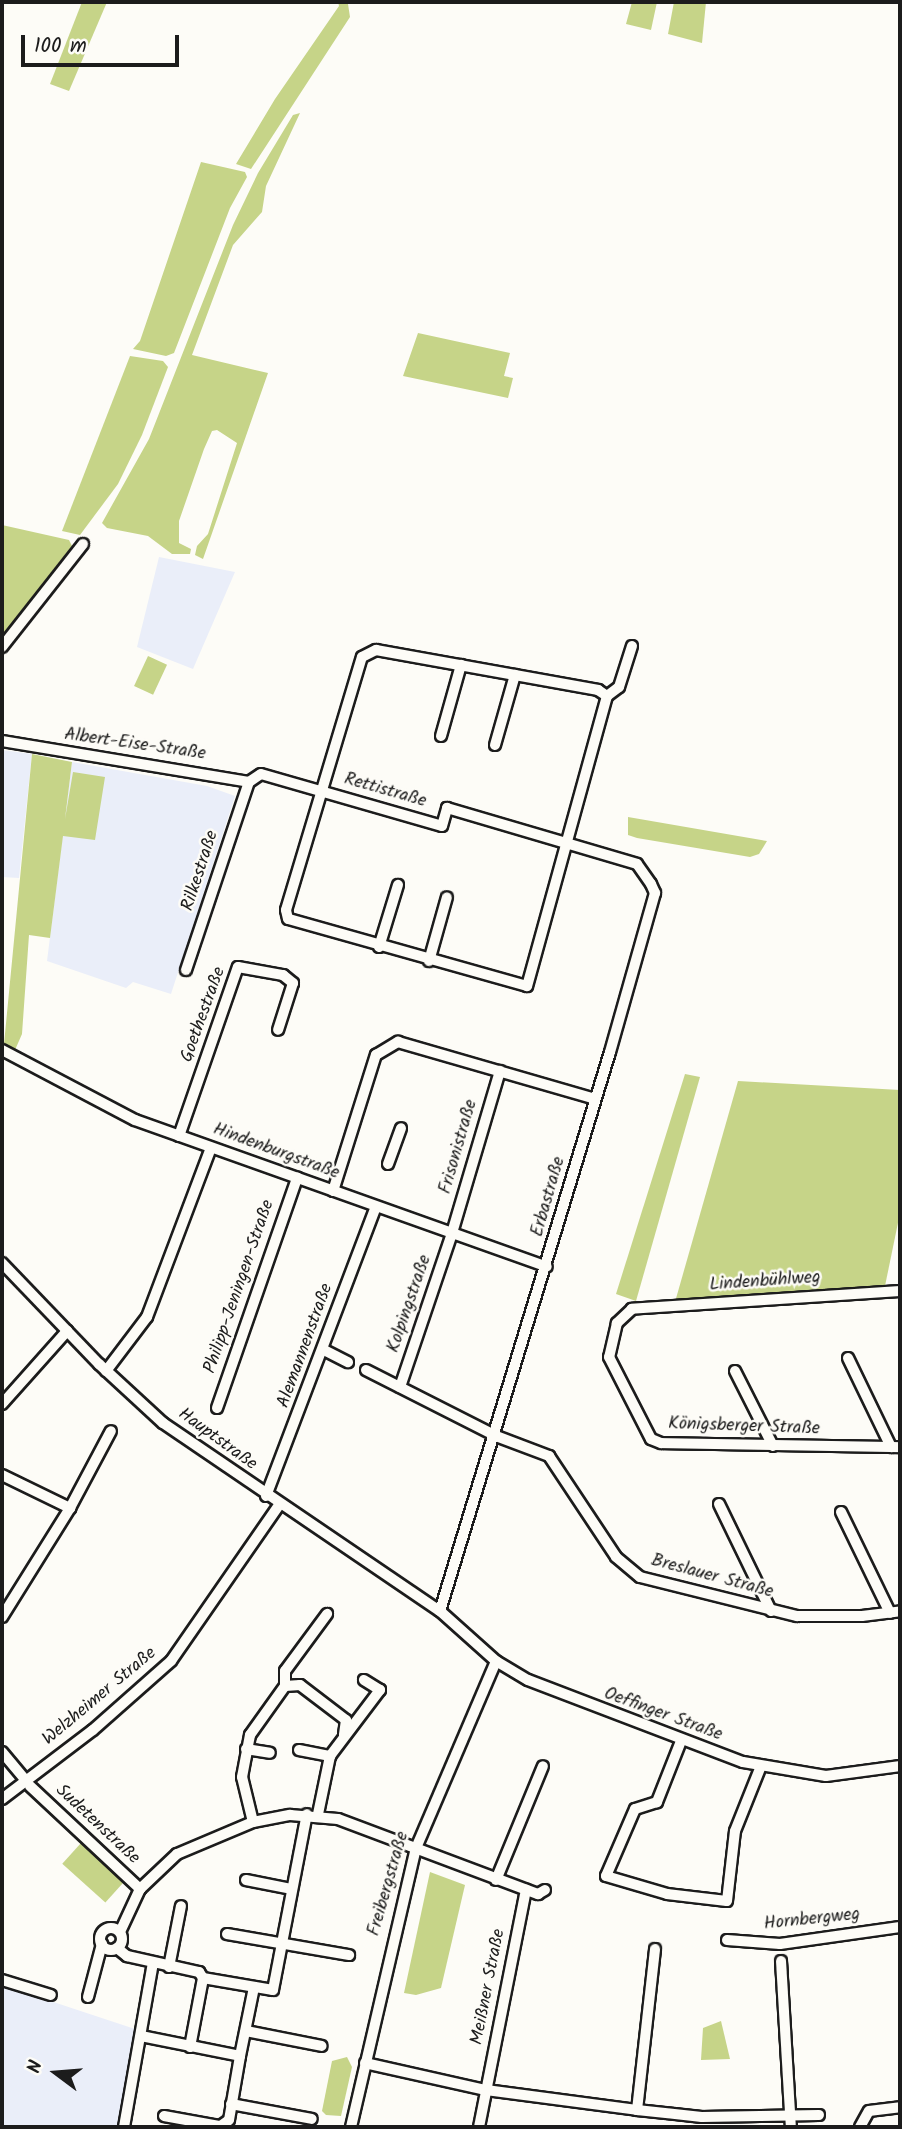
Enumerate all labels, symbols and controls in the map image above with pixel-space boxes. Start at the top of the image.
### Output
scale bar [24,21,182,65]
text: 100 m [34,30,87,63]
street label: Albert-Eise-Straße [63,724,207,766]
street label: Rettistraße [341,769,429,813]
street label: Rilkestraße [178,828,224,914]
street label: Goethestraße [177,964,231,1066]
street label: Frisonistraße [435,1097,483,1197]
street label: Hindenburgstraße [210,1119,342,1185]
street label: Erbastraße [527,1155,571,1239]
street label: Philipp-Jeningen-Straße [200,1197,280,1377]
street label: Kolpingstraße [383,1252,437,1356]
street label: Lindenbühlweg [709,1267,821,1297]
street label: Alemannenstraße [273,1281,339,1411]
street label: Hauptstraße [173,1404,261,1476]
street label: Königsberger Straße [668,1414,820,1440]
street label: Breslauer Straße [649,1550,775,1604]
street label: Welzheimer Straße [39,1643,161,1751]
street label: Oeffinger Straße [601,1684,725,1746]
street label: Sudetenstraße [50,1780,144,1870]
street label: Freibergstraße [364,1829,414,1939]
street label: Hornbergweg [763,1904,861,1936]
street label: Meißner Straße [467,1927,511,2047]
north arrow [21,2038,91,2108]
text: N [20,2057,52,2077]

